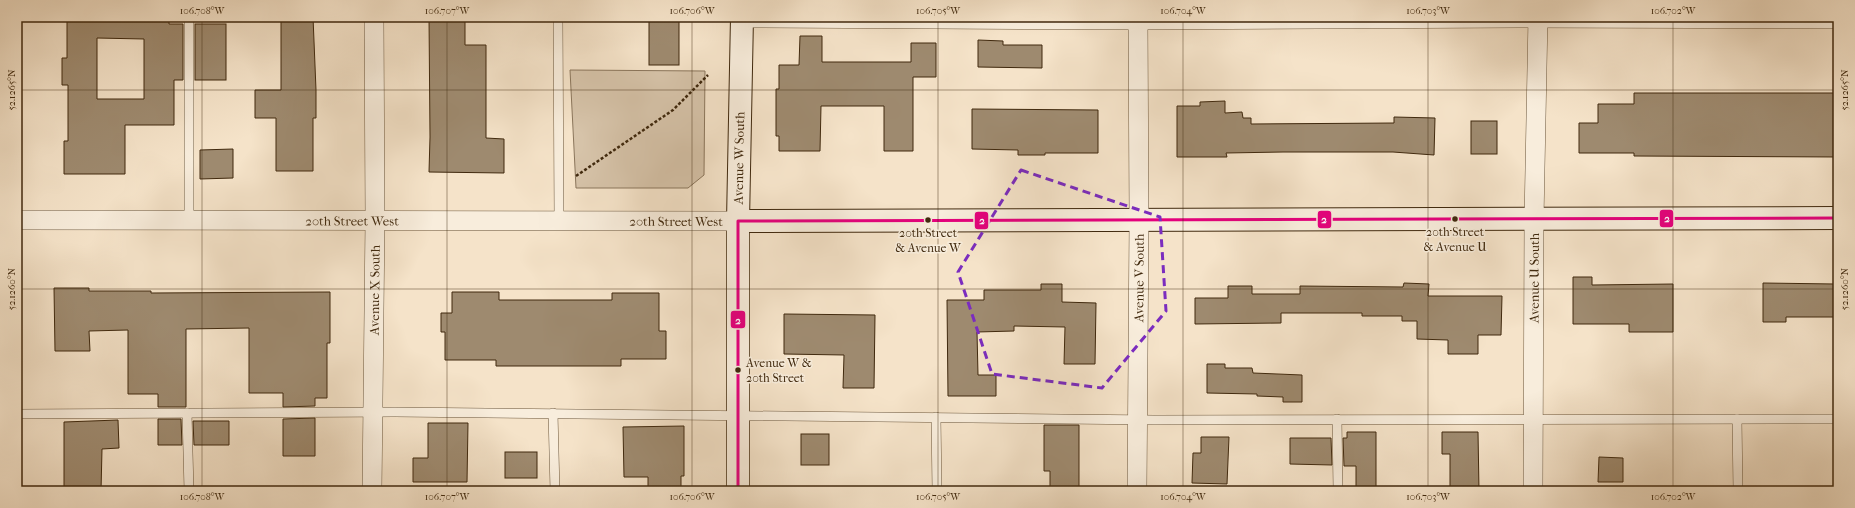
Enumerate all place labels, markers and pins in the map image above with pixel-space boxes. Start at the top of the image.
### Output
marker: 20th Street & Avenue U [1450,214,1460,224]
marker: 20th Street & Avenue W [923,215,933,225]
place label: 20th Street & Avenue U [1423,225,1487,254]
place label: 20th Street & Avenue W [895,226,962,255]
place label: Avenue W & 20th Street [745,356,812,385]
marker: Avenue W & 20th Street [733,365,743,375]

